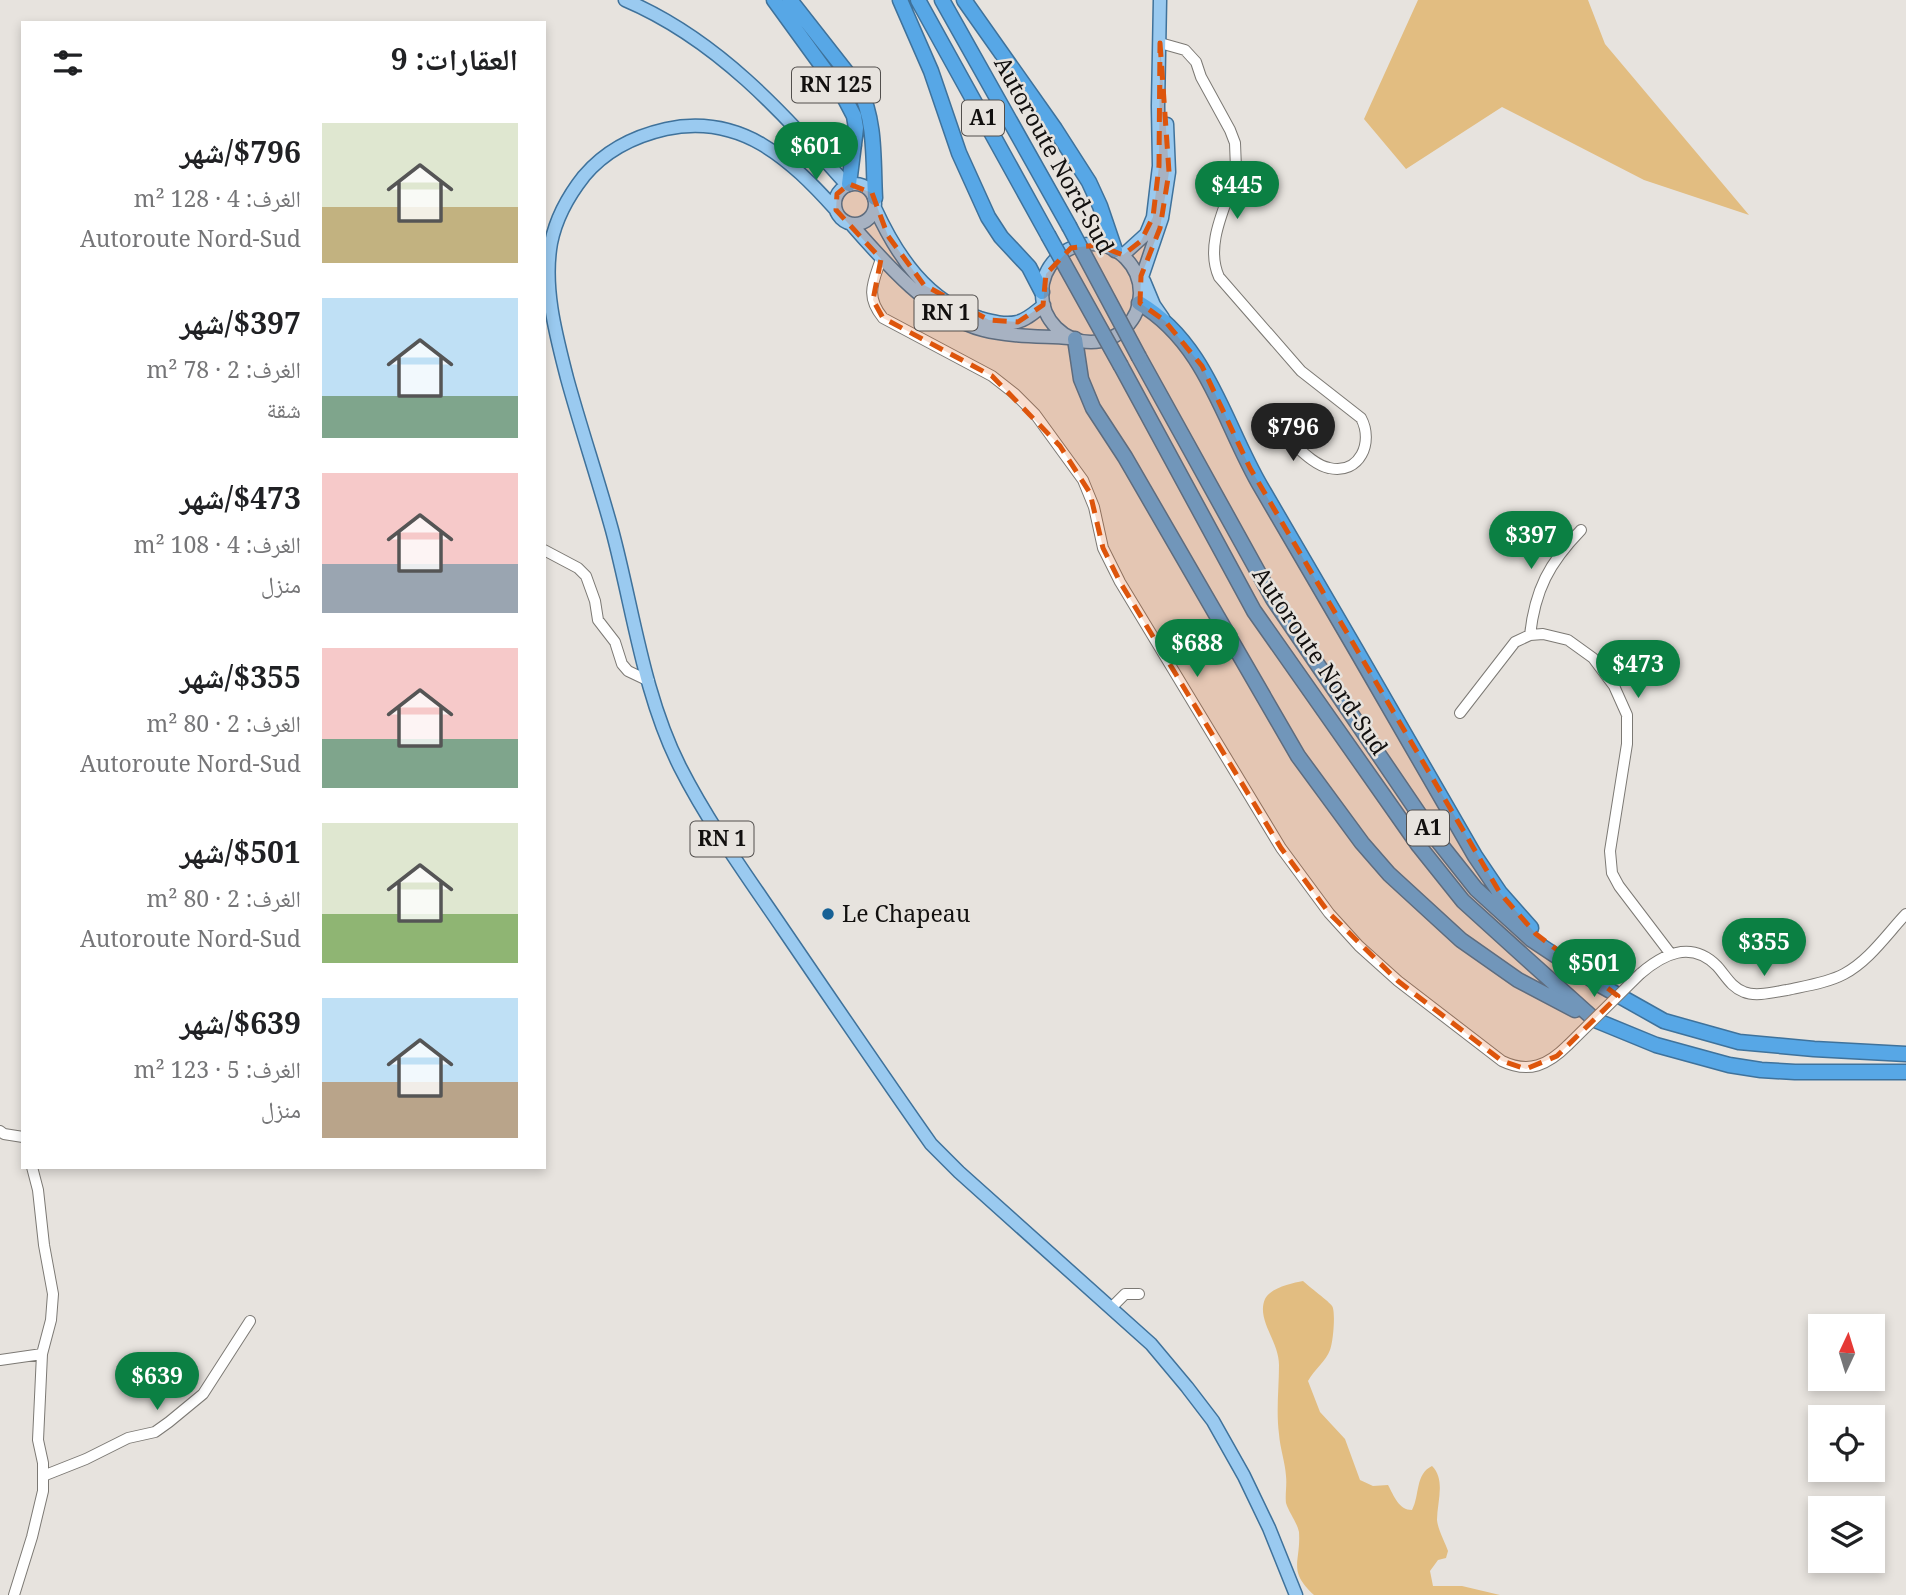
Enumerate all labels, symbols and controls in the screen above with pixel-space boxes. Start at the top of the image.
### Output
text: العقارات: 9 [391,38,518,79]
icon: filters [49,44,87,82]
street label: Autoroute Nord-Sud [987,50,1122,259]
road number: RN 125 [792,68,880,102]
road number: A1 [962,100,1004,136]
pin: $601 [775,122,857,182]
text: $601 [790,129,842,161]
text: $796/شهر [180,131,301,172]
icon: home [378,151,462,235]
pin: $445 [1196,162,1278,221]
text: $445 [1211,168,1263,200]
text: الغرف: 4 · 128 m² [134,182,301,214]
text: Autoroute Nord-Sud [80,222,301,254]
road number: RN 1 [914,296,978,330]
text: $397/شهر [180,302,301,343]
icon: home [378,326,462,410]
text: الغرف: 2 · 78 m² [147,353,301,385]
text: شقة [267,393,301,425]
pin: $796 [1252,404,1334,463]
text: $796 [1267,410,1319,442]
text: $473/شهر [180,477,301,518]
icon: home [378,501,462,585]
pin: $397 [1490,512,1572,571]
text: $397 [1505,518,1557,550]
text: الغرف: 4 · 108 m² [134,528,301,560]
street label: Autoroute Nord-Sud [1246,560,1396,761]
text: منزل [261,568,301,600]
pin: $688 [1156,620,1238,679]
text: $688 [1171,626,1223,658]
pin: $473 [1597,640,1679,700]
text: $473 [1612,647,1664,679]
text: $355/شهر [180,656,301,697]
icon: home [378,676,462,760]
text: الغرف: 2 · 80 m² [147,707,301,739]
text: Autoroute Nord-Sud [80,747,301,779]
road number: A1 [1407,810,1449,846]
road number: RN 1 [690,822,754,856]
text: $501/شهر [180,831,301,872]
icon: home [378,851,462,935]
text: الغرف: 2 · 80 m² [147,882,301,914]
place label: Le Chapeau [842,897,971,929]
marker: Le Chapeau [820,906,836,922]
pin: $355 [1723,918,1805,978]
text: Autoroute Nord-Sud [80,922,301,954]
text: $355 [1738,925,1790,957]
pin: $501 [1553,940,1635,999]
text: $501 [1568,946,1620,978]
text: $639/شهر [180,1002,301,1043]
icon: home [378,1026,462,1110]
text: الغرف: 5 · 123 m² [134,1053,301,1085]
text: منزل [261,1093,301,1125]
north arrow [1808,1314,1885,1391]
map controls [1808,1314,1885,1573]
pin: $639 [116,1352,198,1412]
text: $639 [131,1359,183,1391]
button: locate [1808,1405,1885,1482]
button: layers [1808,1496,1885,1573]

